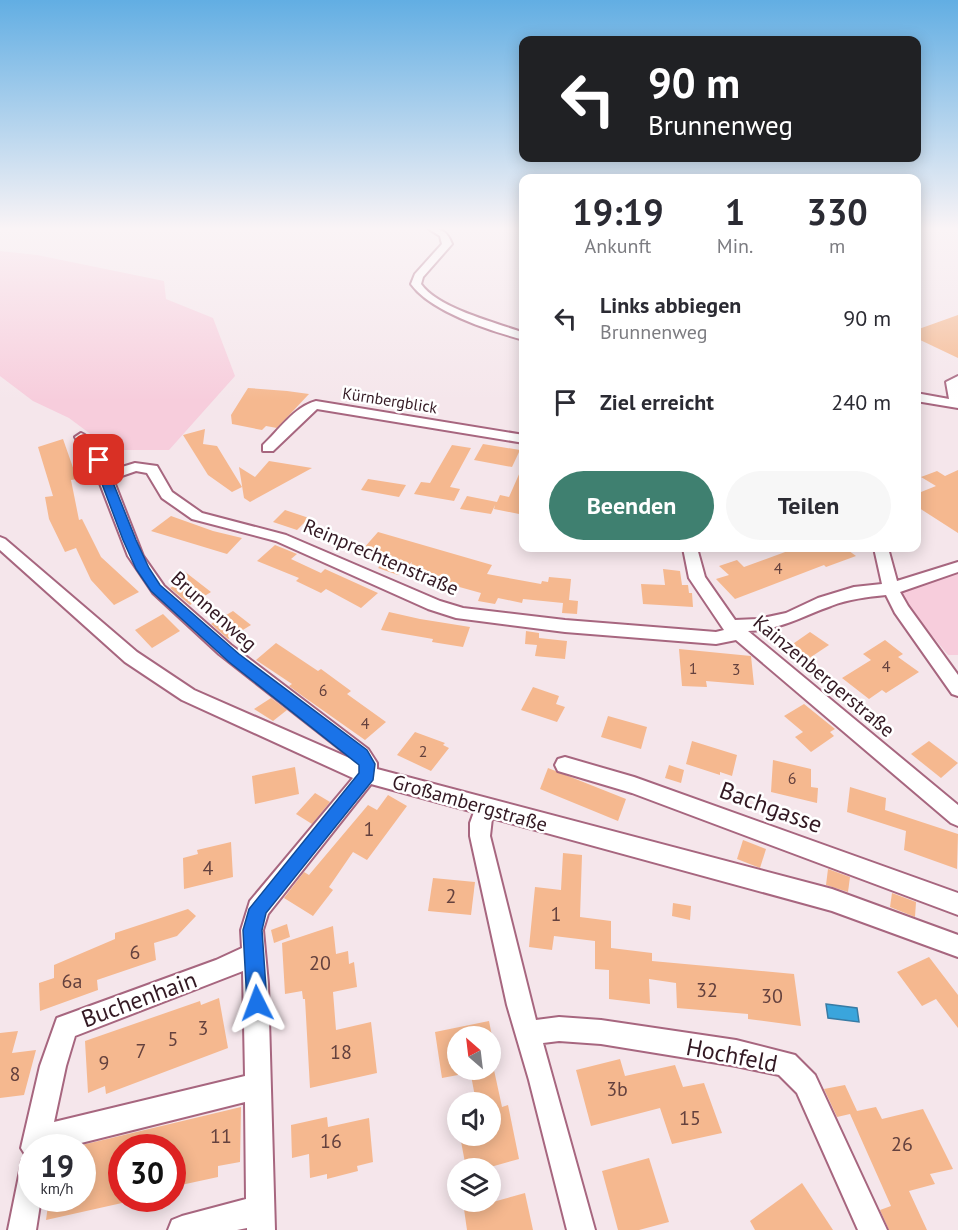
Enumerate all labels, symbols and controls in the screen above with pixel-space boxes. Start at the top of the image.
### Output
text: 90 m [648,55,740,110]
icon: left [549,60,627,138]
text: Brunnenweg [648,108,793,142]
text: 19:19 [572,188,664,235]
text: 1 [725,188,745,235]
text: 330 [807,188,868,235]
text: Ankunft [585,233,651,259]
text: Min. [717,233,753,259]
text: m [829,233,845,259]
text: Links abbiegen [600,291,741,319]
icon: left [549,302,582,335]
text: 90 m [843,304,891,332]
text: Brunnenweg [600,319,707,345]
street label: Kürnbergblick [341,383,439,417]
icon: arrive [549,386,582,419]
text: Ziel erreicht [600,388,714,416]
text: 240 m [831,388,891,416]
pin [73,434,124,485]
icon: arrive [82,443,115,476]
button: Beenden [549,471,714,540]
button: Teilen [726,471,891,540]
street label: Reinprechtenstraße [299,513,463,601]
house number: 4 [774,558,783,578]
street label: Brunnenweg [165,565,263,657]
street label: Kainzenbergerstraße [748,609,900,743]
house number: 4 [882,656,891,676]
house number: 1 [689,658,697,678]
house number: 3 [732,659,740,679]
house number: 6 [319,680,327,700]
house number: 4 [361,713,370,733]
house number: 2 [419,741,427,761]
street label: Großambergstraße [389,768,551,838]
house number: 6 [788,768,796,788]
street label: Bachgasse [715,774,827,840]
house number: 1 [364,816,374,842]
house number: 4 [203,855,214,881]
house number: 2 [446,883,456,909]
house number: 1 [551,901,561,927]
house number: 6 [130,939,140,965]
house number: 20 [309,950,331,976]
street label: Buchenhain [77,964,201,1034]
house number: 6a [62,968,82,994]
position arrow [225,971,289,1035]
house number: 32 [696,977,718,1003]
house number: 30 [761,983,783,1009]
house number: 3 [198,1015,208,1041]
house number: 5 [168,1026,178,1052]
north arrow [447,1026,501,1080]
map controls [447,1026,501,1212]
street label: Hochfeld [684,1031,780,1079]
house number: 7 [136,1038,146,1064]
house number: 18 [330,1039,352,1065]
house number: 9 [99,1050,109,1076]
house number: 8 [10,1061,20,1087]
house number: 3b [606,1076,628,1102]
button: sound [447,1092,501,1146]
house number: 15 [679,1105,701,1131]
house number: 11 [210,1123,232,1149]
house number: 16 [320,1128,342,1154]
house number: 26 [891,1131,913,1157]
speed limit sign: 30 [108,1134,186,1212]
text: 19 [40,1146,74,1185]
button: layers [447,1158,501,1212]
text: km/h [41,1179,73,1198]

